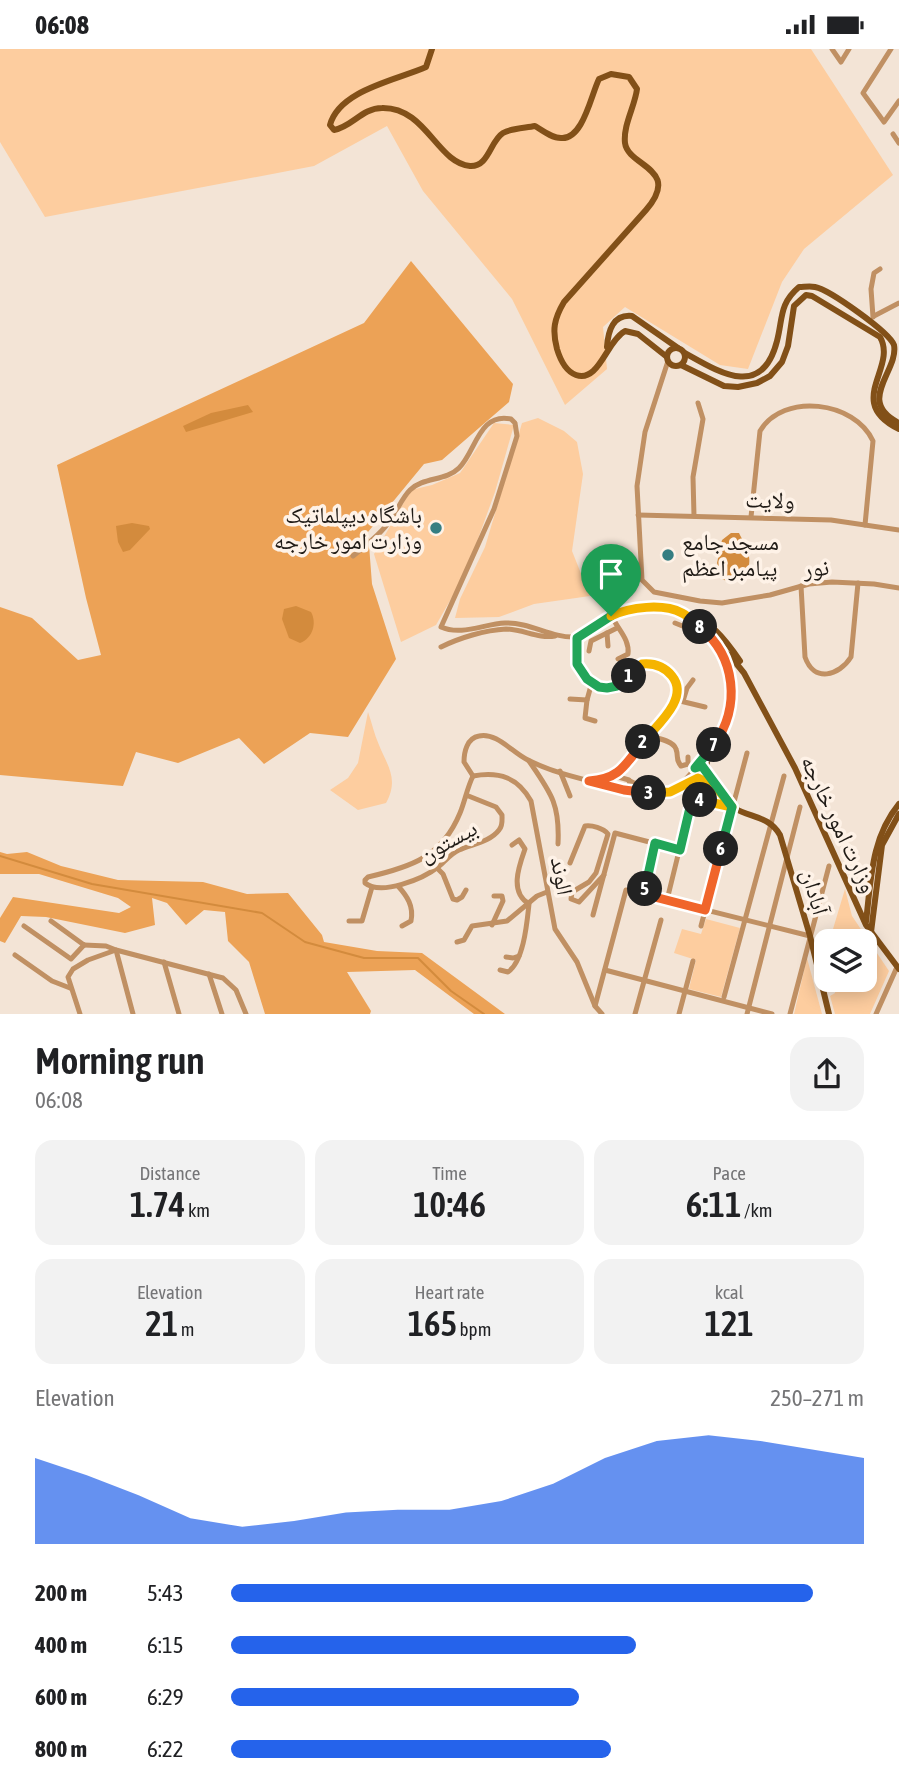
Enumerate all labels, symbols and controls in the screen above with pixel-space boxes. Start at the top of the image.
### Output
text: 06:08 [35,10,89,40]
street label: ولایت [745,486,795,514]
place label: باشگاه دیپلماتیک وزارت امور خارجه [274,502,422,554]
marker: باشگاه دیپلماتیک وزارت امور خارجه [428,520,444,536]
place label: مسجد جامع پیامبر اعظم [682,529,779,584]
pin [581,544,641,616]
marker: مسجد جامع پیامبر اعظم [660,547,676,563]
street label: نور [801,554,830,582]
icon: arrive [592,555,630,593]
pin: 8 [682,609,718,645]
text: 8 [695,615,704,637]
pin: 1 [612,659,646,693]
text: 1 [624,664,633,686]
pin: 2 [626,725,660,759]
pin: 7 [696,727,732,763]
text: 2 [638,730,647,752]
text: 7 [709,733,718,755]
street label: وزارت امور خارجه [796,751,882,897]
pin: 3 [632,775,666,811]
text: 3 [644,781,653,803]
pin: 4 [682,783,718,817]
text: 4 [695,788,704,810]
street label: بیستون [414,815,482,868]
pin: 6 [704,831,738,867]
text: 6 [716,837,725,859]
street label: الوند [546,855,578,897]
street label: آبادان [795,866,834,919]
pin: 5 [628,871,662,907]
text: 5 [640,877,649,899]
map controls [814,929,877,992]
button: layers [814,929,877,992]
button: share [790,1037,864,1111]
text: Morning run [35,1039,205,1082]
text: 06:08 [35,1087,83,1113]
text: Distance [139,1162,200,1184]
text: Time [432,1162,467,1184]
text: Pace [712,1162,746,1184]
text: 1.74 [130,1184,185,1224]
text: 10:46 [413,1184,486,1224]
text: 6:11 [686,1184,741,1224]
text: km [185,1199,210,1221]
text: /km [741,1199,772,1221]
text: Elevation [137,1281,203,1303]
text: Heart rate [415,1281,484,1303]
text: kcal [715,1281,744,1303]
text: 21 [145,1303,178,1343]
text: 165 [408,1303,457,1343]
text: 121 [704,1303,754,1343]
text: m [178,1318,194,1340]
text: bpm [457,1318,491,1340]
text: Elevation [35,1385,115,1411]
text: 250–271 m [770,1385,864,1411]
text: 200 m [35,1580,87,1606]
text: 5:43 [147,1580,184,1606]
text: 400 m [35,1632,87,1658]
text: 6:15 [147,1632,184,1658]
text: 600 m [35,1684,87,1710]
text: 6:29 [147,1684,184,1710]
text: 800 m [35,1736,87,1762]
text: 6:22 [147,1736,184,1762]

